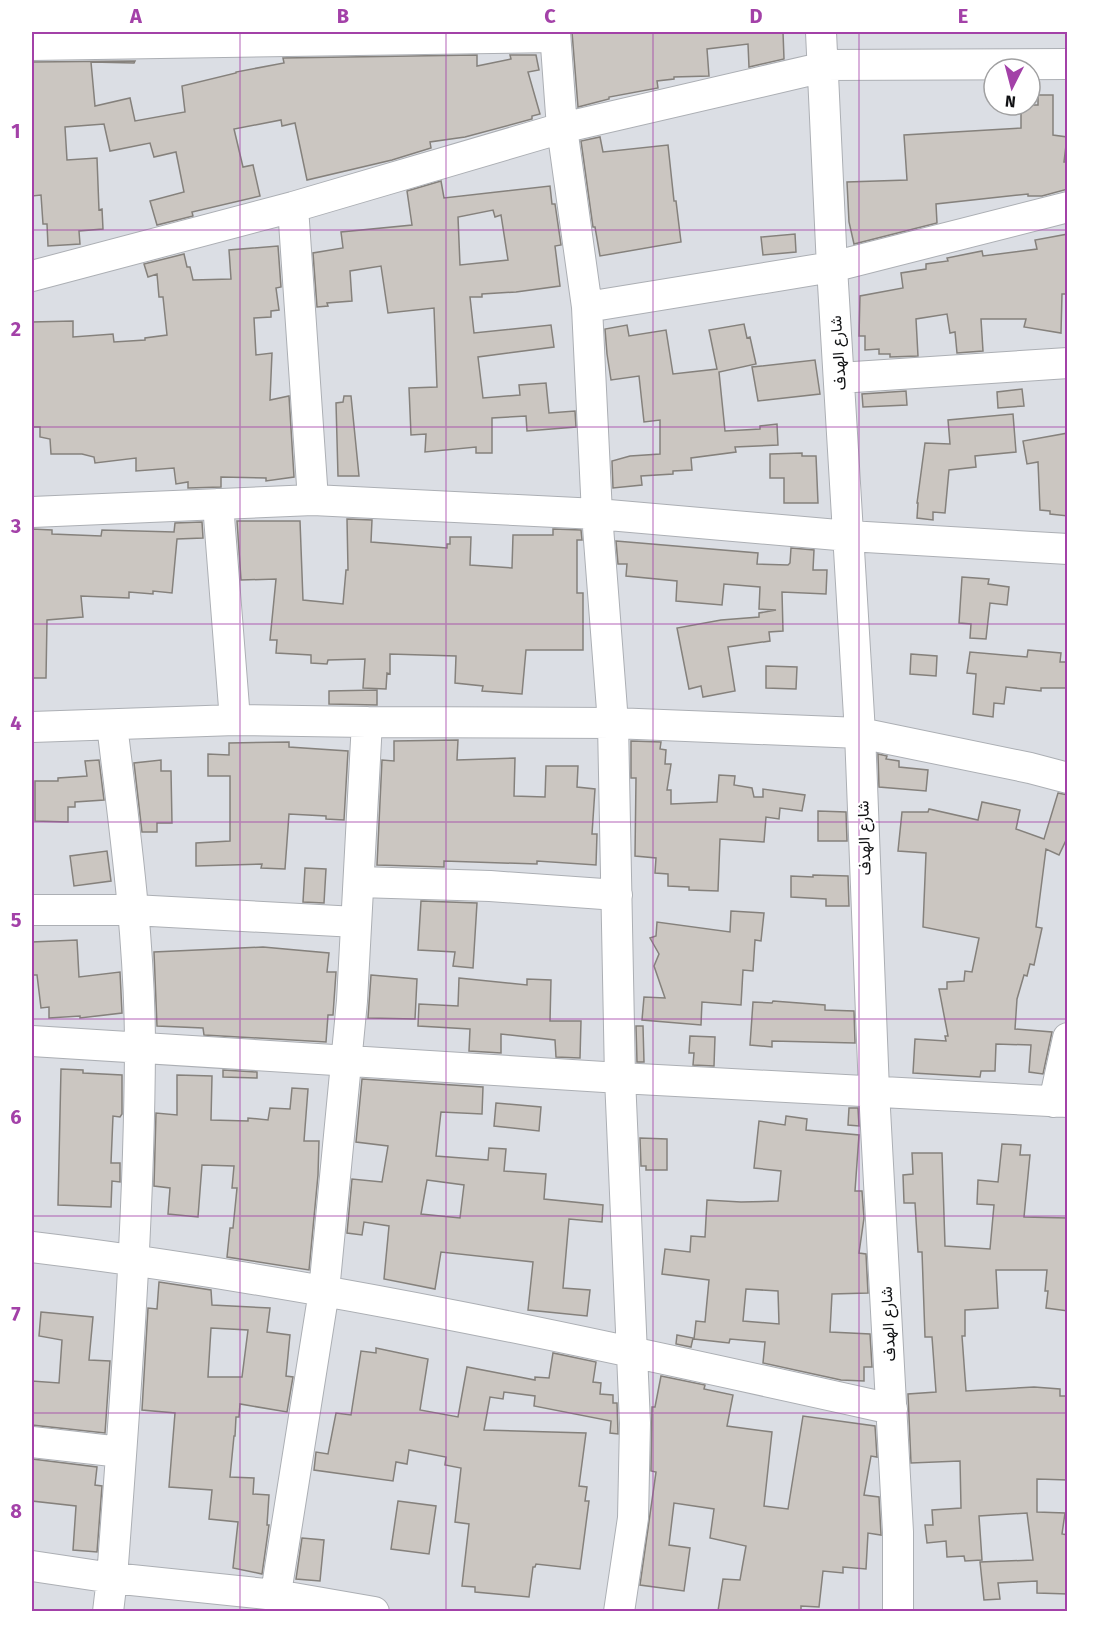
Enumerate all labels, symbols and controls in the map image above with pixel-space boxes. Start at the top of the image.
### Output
text: A [129,4,143,28]
text: B [337,4,349,28]
text: C [544,4,556,28]
text: D [749,4,763,28]
text: E [958,4,968,28]
north arrow [982,57,1042,117]
text: N [1004,91,1017,111]
text: 1 [11,119,21,143]
street label: شارع الهدف [826,315,852,391]
text: 2 [11,317,21,341]
text: 3 [10,514,21,538]
text: 4 [10,711,22,735]
street label: شارع الهدف [853,800,877,876]
text: 5 [11,908,22,932]
text: 6 [10,1105,22,1129]
street label: شارع الهدف [877,1286,901,1362]
text: 7 [11,1302,21,1326]
text: 8 [10,1499,22,1523]

